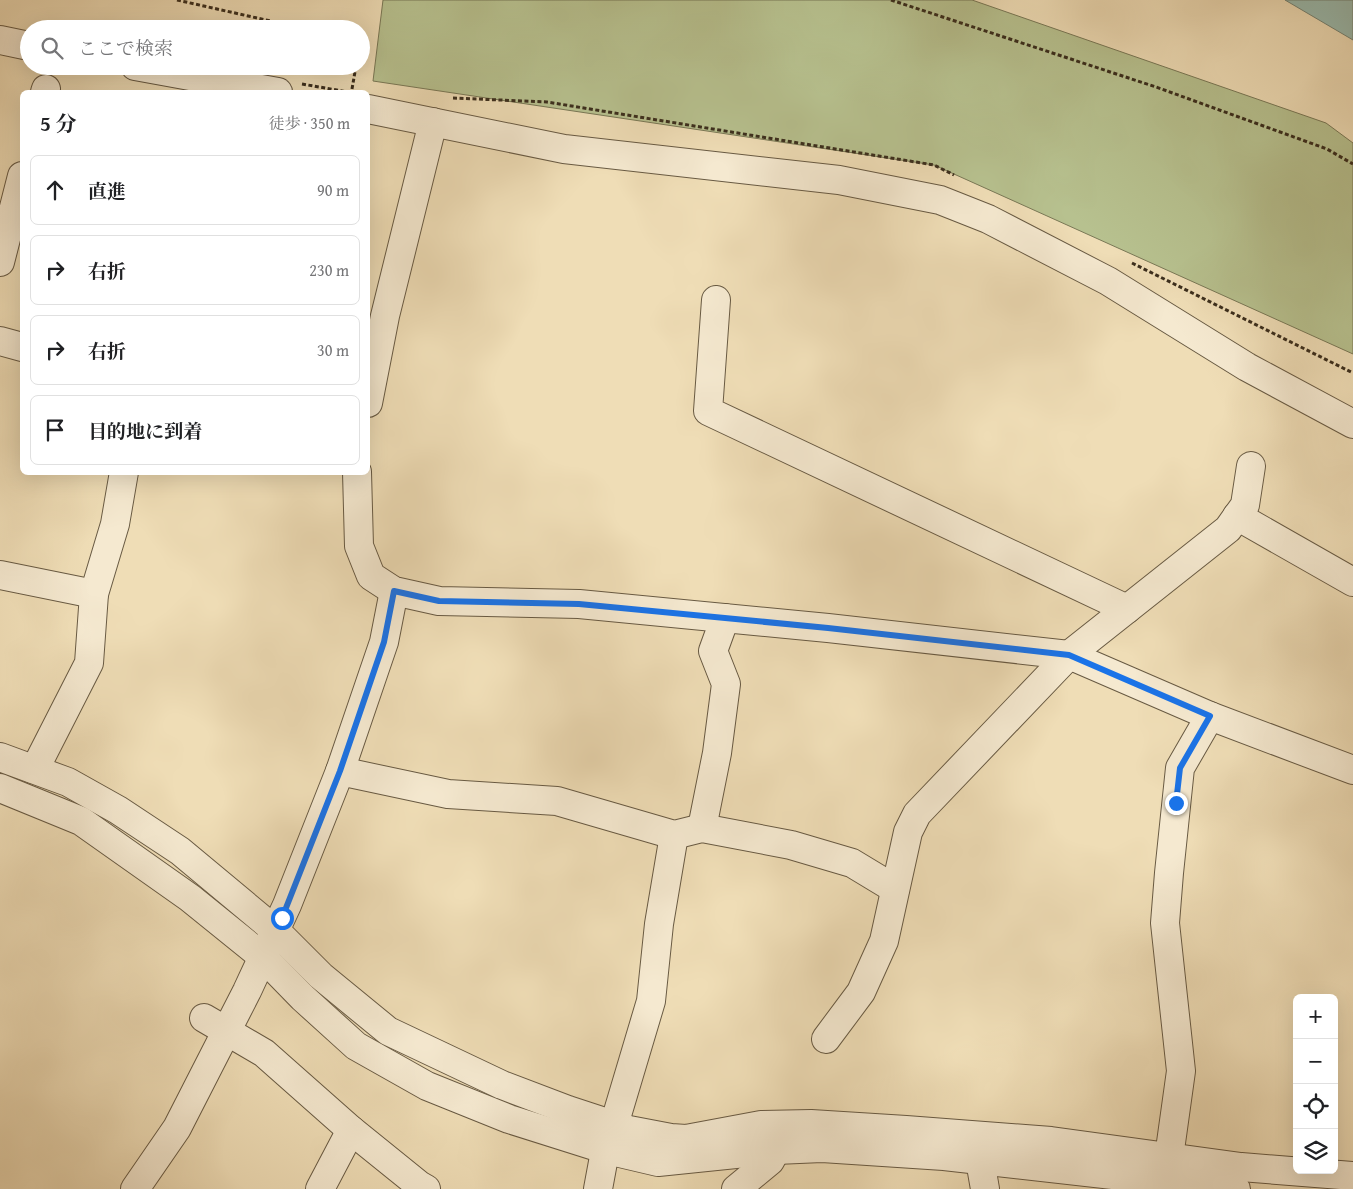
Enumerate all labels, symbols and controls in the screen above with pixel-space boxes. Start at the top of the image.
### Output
search box [20,20,370,75]
icon: search [38,34,66,62]
text: ここで検索 [78,34,173,62]
text: 5 分 [40,108,77,139]
text: 徒歩 · 350 m [269,111,350,135]
icon: ahead [41,176,69,204]
text: 直進 [88,177,126,205]
text: 90 m [317,178,349,202]
icon: right [41,256,69,284]
text: 右折 [88,257,126,285]
text: 230 m [309,258,349,282]
icon: right [41,336,69,364]
text: 右折 [88,337,126,365]
text: 30 m [317,338,349,362]
icon: arrive [41,416,69,444]
text: 目的地に到着 [88,417,202,445]
route end [1165,792,1188,815]
route start [271,907,294,930]
map controls [1293,994,1338,1174]
button: + [1293,994,1338,1039]
button: − [1293,1039,1338,1084]
button: locate [1293,1084,1338,1129]
button: layers [1293,1129,1338,1174]

